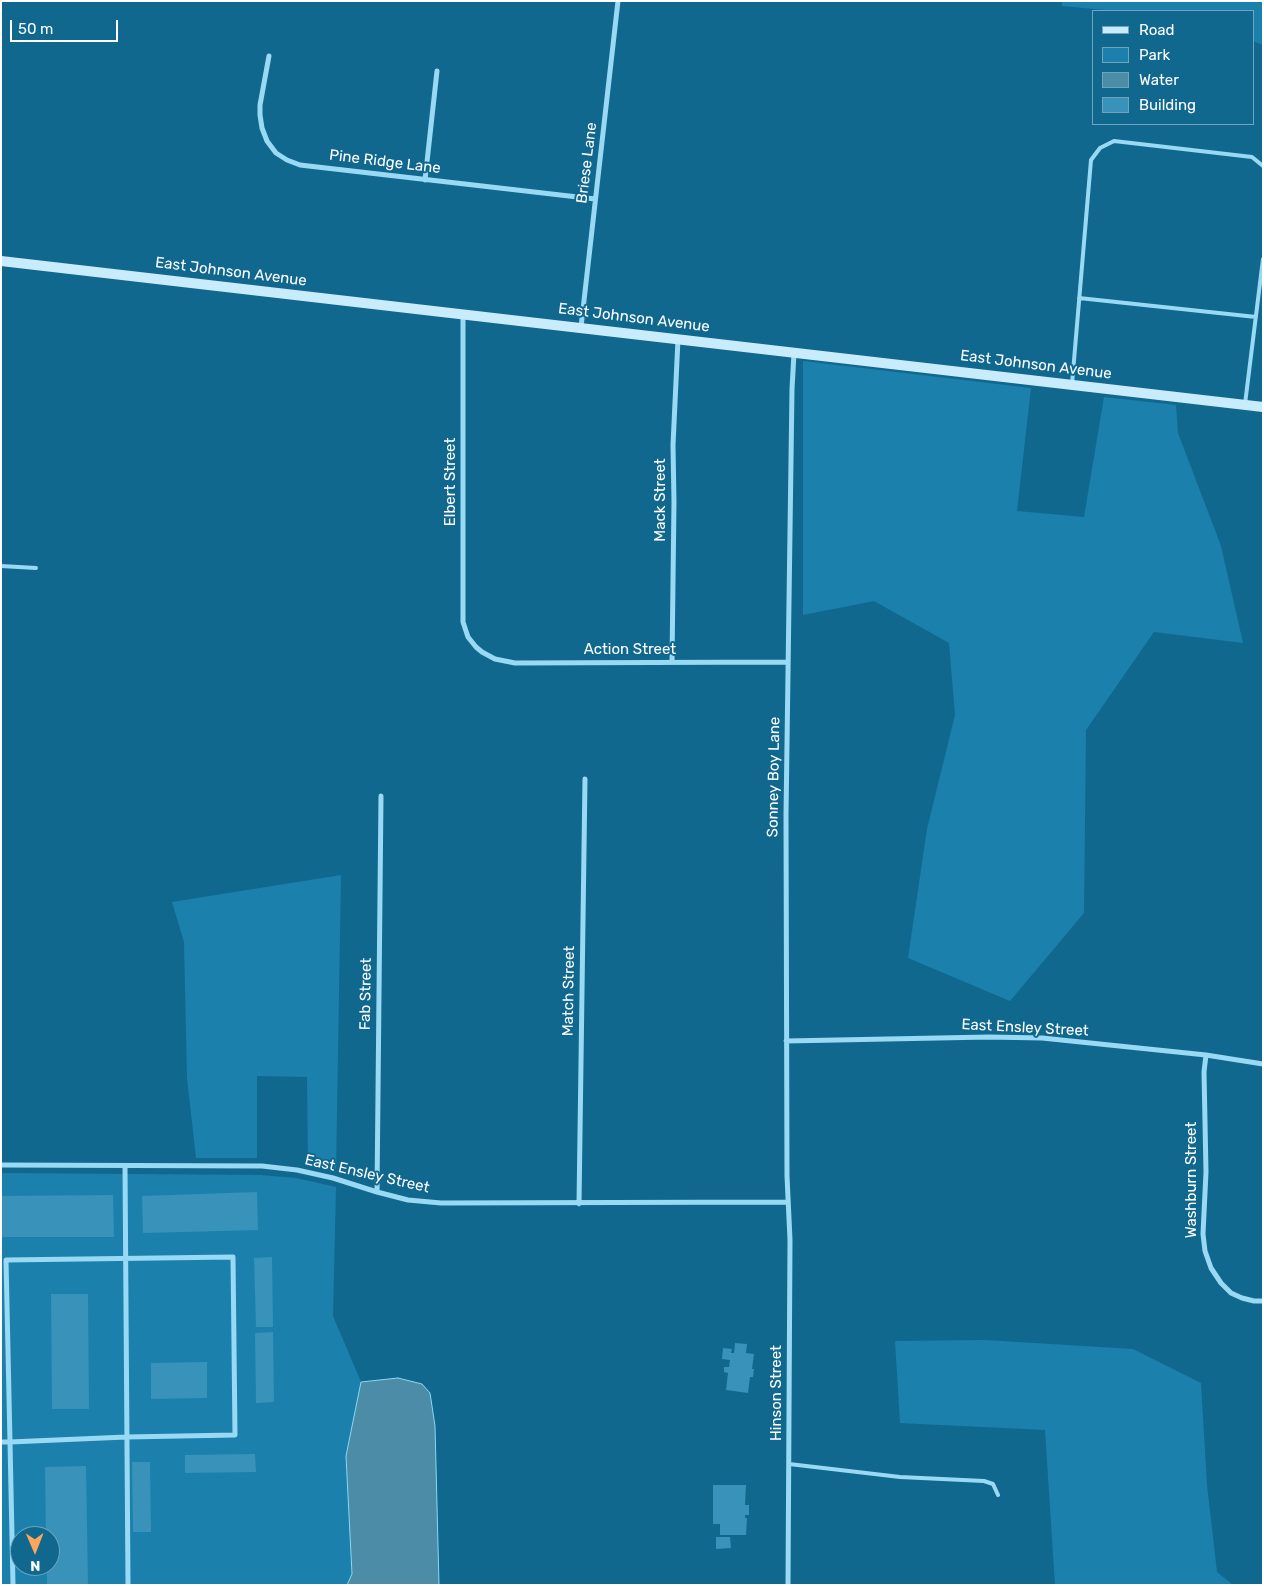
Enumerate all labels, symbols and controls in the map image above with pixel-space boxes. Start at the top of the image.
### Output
scale bar [12,10,120,42]
legend [1092,10,1254,125]
text: 50 m [18,20,53,38]
text: Road [1139,21,1175,39]
text: Park [1139,46,1170,64]
text: Water [1139,71,1179,89]
text: Building [1139,96,1196,114]
street label: Briese Lane [573,121,601,205]
street label: Pine Ridge Lane [328,146,442,178]
street label: East Johnson Avenue [154,254,308,290]
street label: East Johnson Avenue [557,300,711,336]
street label: East Johnson Avenue [959,347,1113,383]
street label: Elbert Street [442,438,460,526]
street label: Mack Street [652,458,670,542]
street label: Action Street [584,641,676,659]
street label: Sonney Boy Lane [764,717,784,837]
street label: Match Street [559,946,579,1036]
street label: Fab Street [356,958,376,1030]
street label: East Ensley Street [961,1016,1089,1040]
street label: Washburn Street [1183,1122,1201,1238]
street label: East Ensley Street [303,1151,431,1197]
street label: Hinson Street [768,1345,786,1441]
north arrow [10,1526,60,1576]
text: N [30,1557,40,1574]

